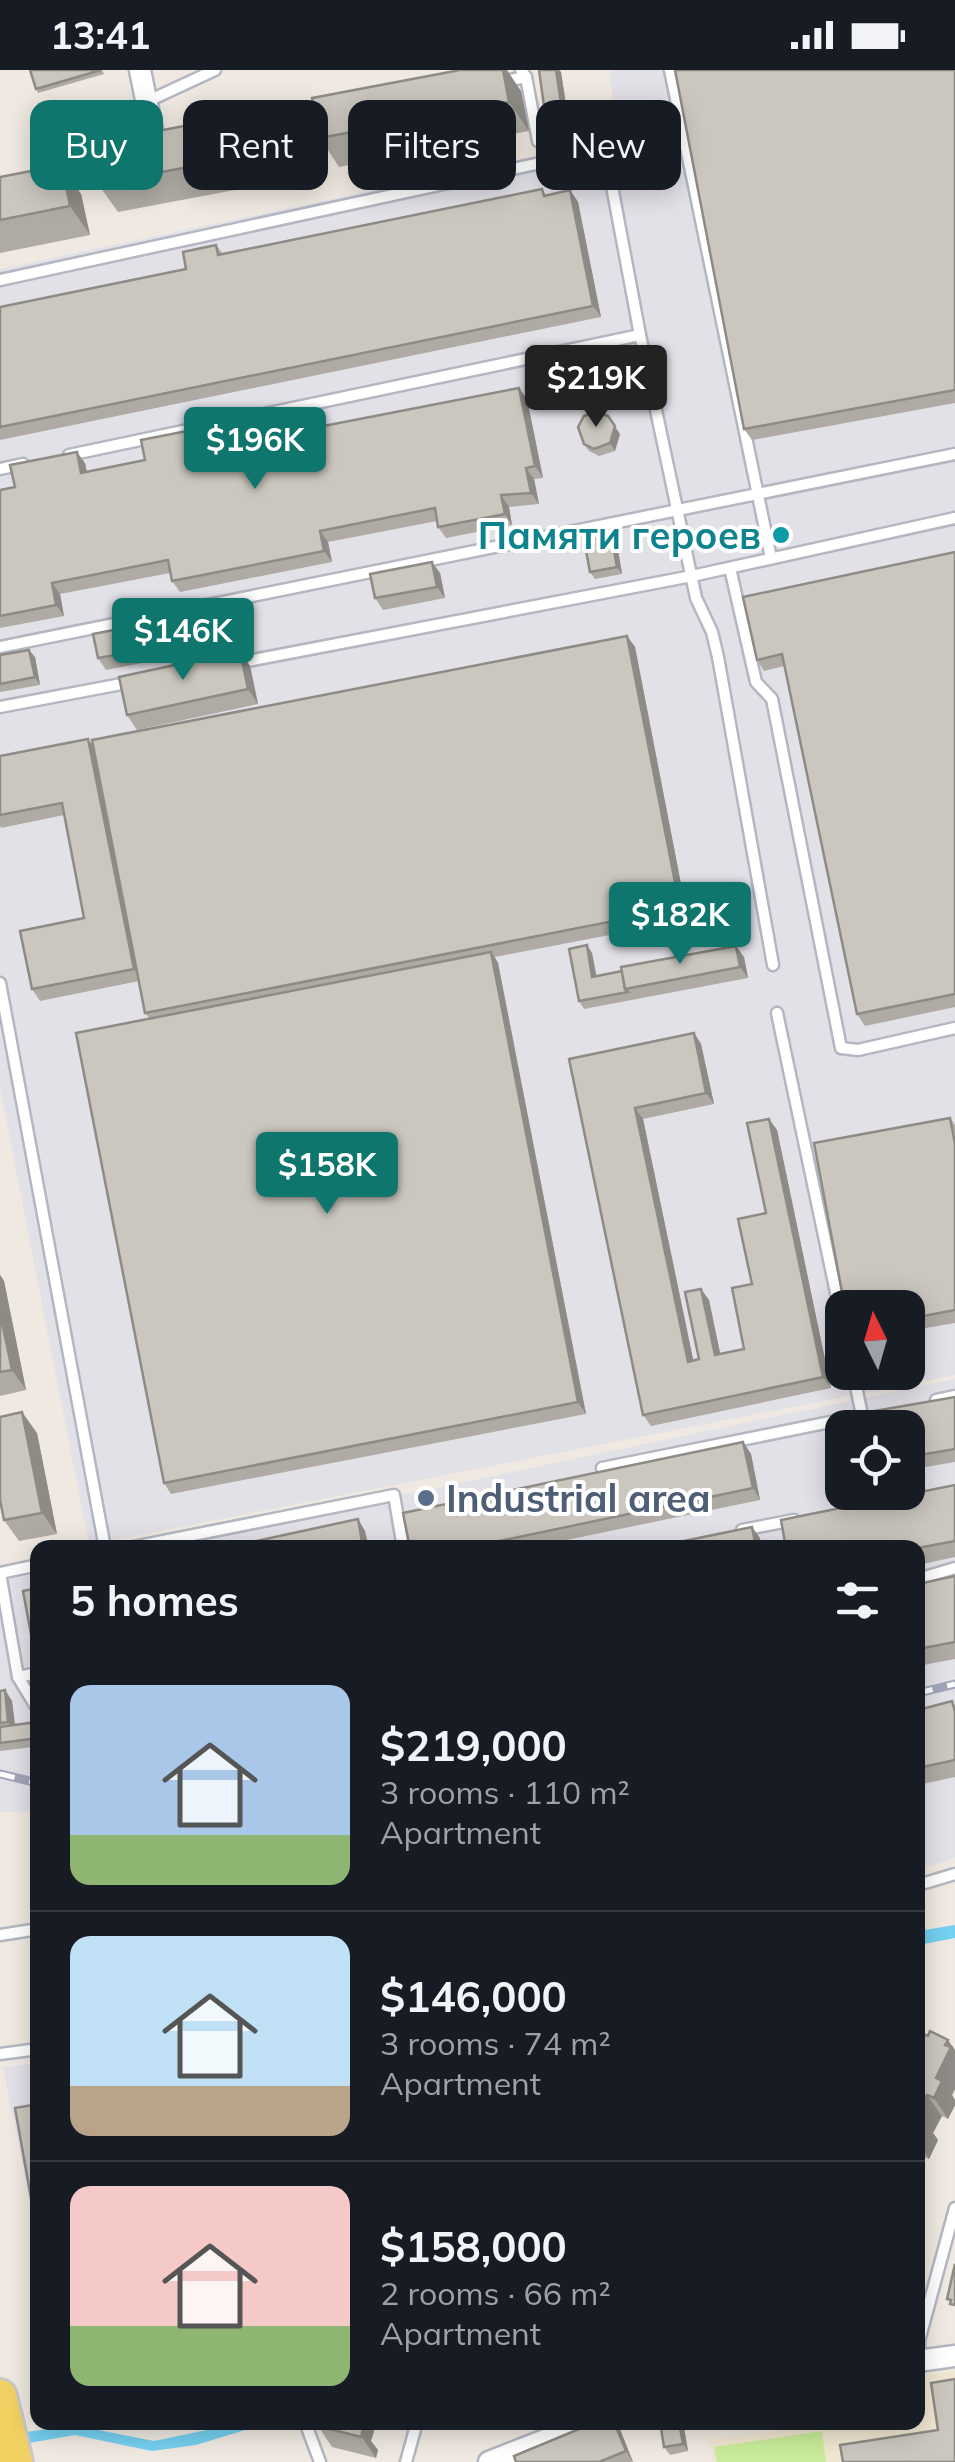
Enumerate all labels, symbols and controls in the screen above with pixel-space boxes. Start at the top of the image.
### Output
text: 13:41 [50,11,151,59]
chip: Buy [30,100,163,190]
chip: Rent [183,100,328,190]
chip: Filters [348,100,516,190]
chip: New [536,100,681,190]
pin: $219K [526,345,666,430]
text: $219K [547,357,645,397]
pin: $196K [185,407,325,492]
text: $196K [206,419,304,459]
place label: Памяти героев [478,511,761,559]
marker: Памяти героев [770,524,792,546]
pin: $146K [113,598,253,683]
text: $146K [134,610,232,650]
pin: $182K [610,882,750,967]
text: $182K [631,894,729,934]
pin: $158K [257,1132,397,1217]
text: $158K [278,1144,376,1184]
north arrow [825,1290,925,1390]
map controls [825,1290,925,1510]
button: locate [825,1410,925,1510]
place label: Industrial area [446,1474,710,1522]
marker: Industrial area [415,1487,437,1509]
icon: filters [830,1573,885,1628]
text: 5 homes [70,1574,239,1627]
text: $219,000 [380,1719,567,1772]
icon: home [150,1725,270,1845]
text: 3 rooms · 110 m² [380,1772,630,1812]
text: Apartment [380,1812,541,1852]
text: $146,000 [380,1970,567,2023]
icon: home [150,1976,270,2096]
text: 3 rooms · 74 m² [380,2023,611,2063]
text: Apartment [380,2063,541,2103]
text: $158,000 [380,2220,567,2273]
icon: home [150,2226,270,2346]
text: 2 rooms · 66 m² [380,2273,611,2313]
text: Apartment [380,2313,541,2353]

